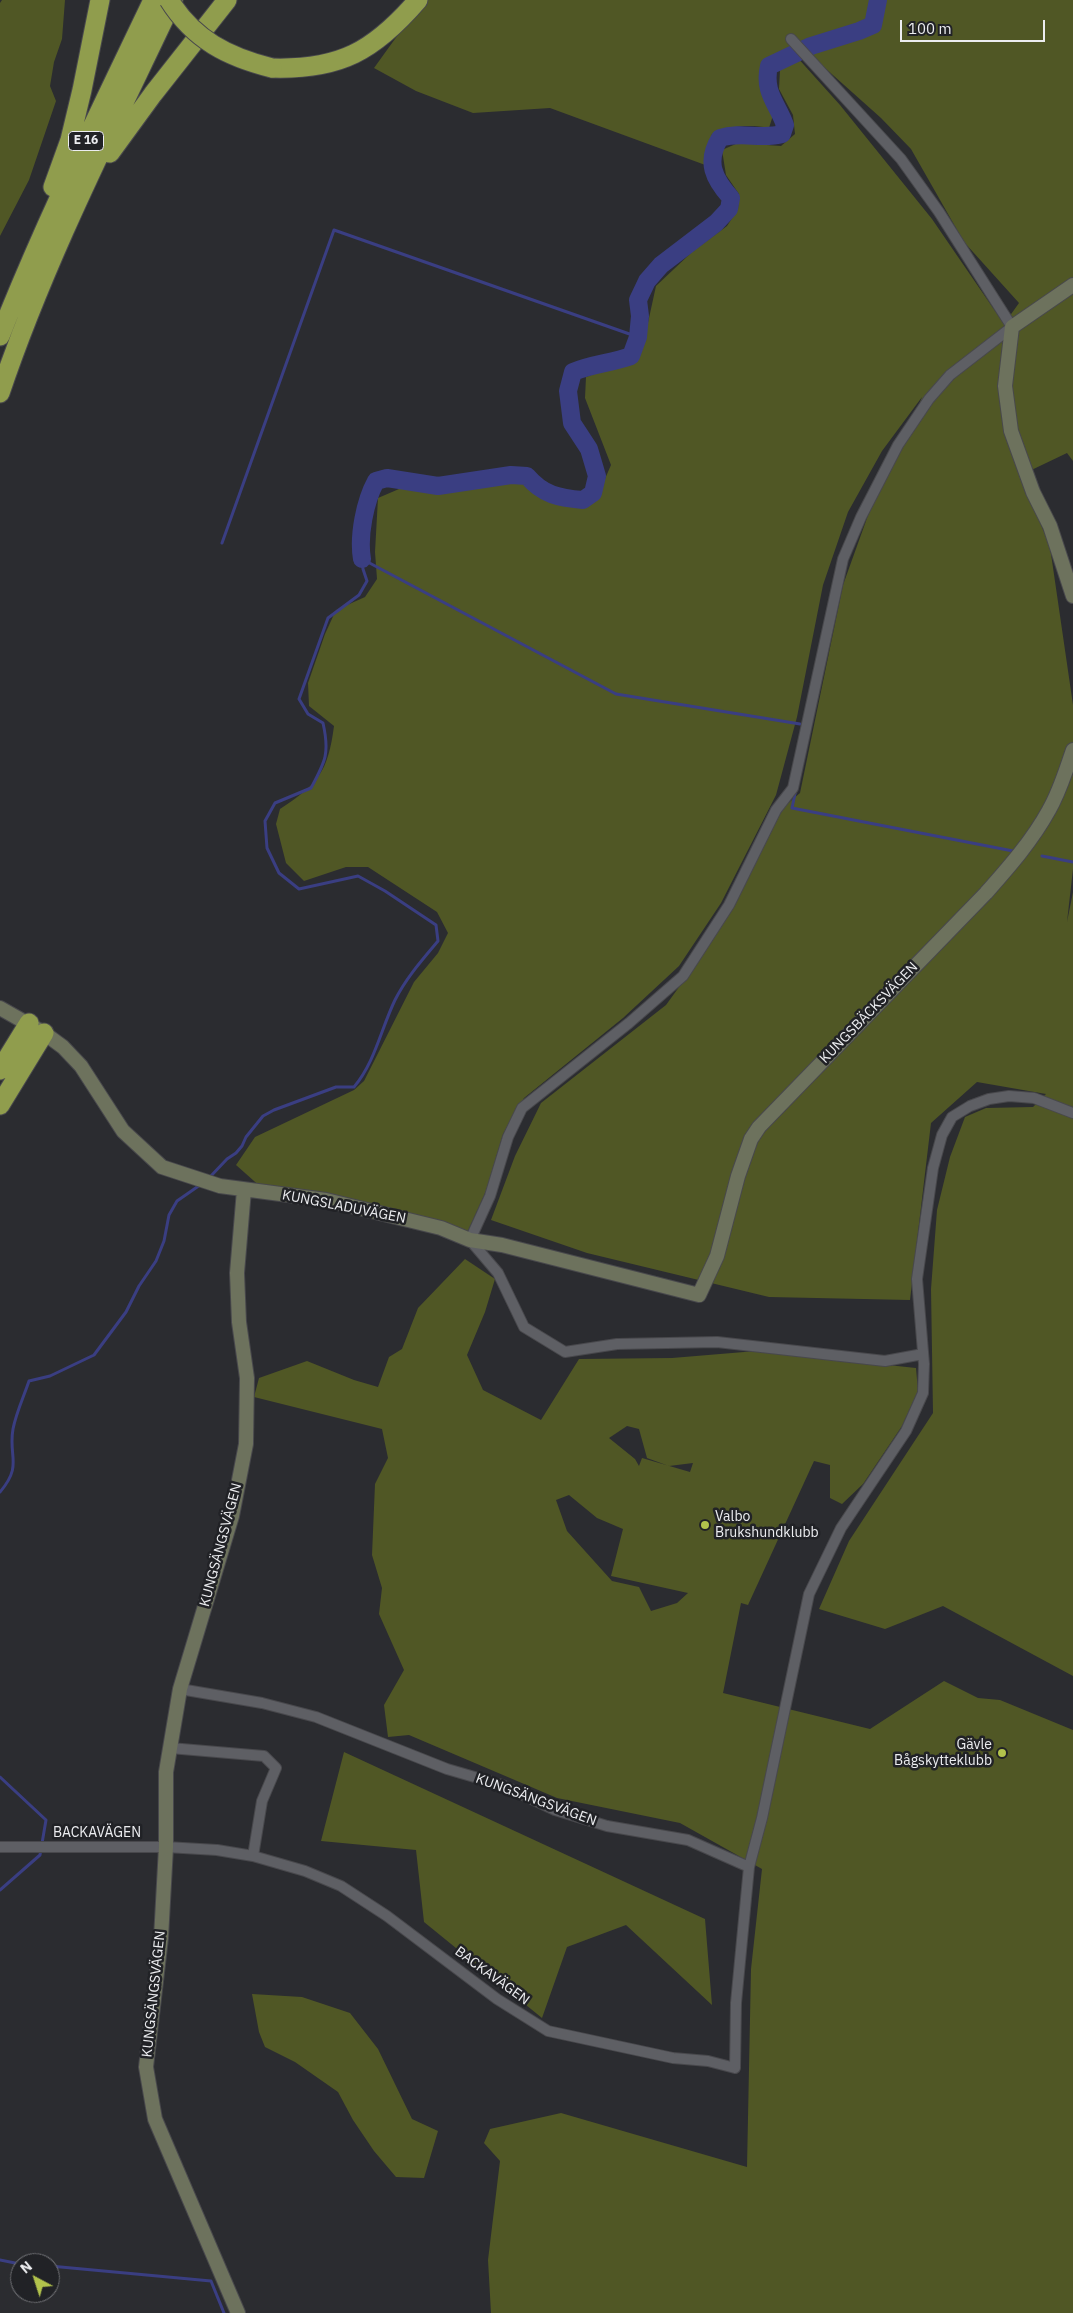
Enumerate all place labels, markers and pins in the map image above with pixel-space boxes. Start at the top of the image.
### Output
place label: Valbo Brukshundklubb [715,1509,819,1541]
marker: Valbo Brukshundklubb [699,1519,711,1531]
place label: Gävle Bågskytteklubb [894,1737,992,1770]
marker: Gävle Bågskytteklubb [996,1747,1008,1759]

